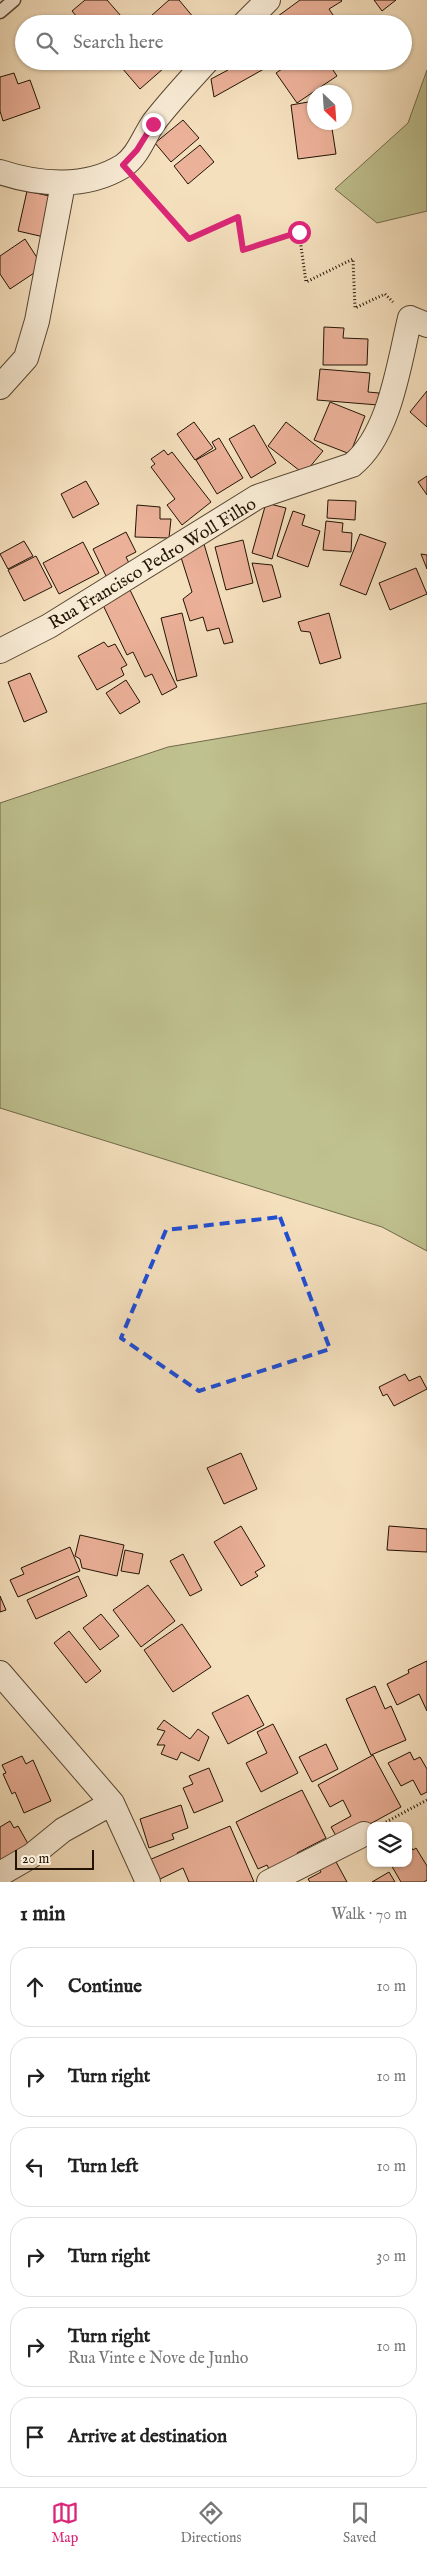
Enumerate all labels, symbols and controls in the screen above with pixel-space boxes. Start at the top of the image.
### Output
search box [15,15,412,70]
icon: search [33,29,61,57]
text: Search here [73,31,164,55]
north arrow [307,85,352,130]
route end [142,113,165,136]
route start [288,221,311,244]
street label: Rua Francisco Pedro Woll Filho [45,493,261,636]
map controls [367,1822,412,1867]
button: layers [367,1822,412,1867]
scale bar [15,1847,94,1870]
text: 20 m [22,1850,49,1868]
text: 1 min [20,1901,65,1928]
text: Walk · 70 m [331,1905,407,1925]
icon: ahead [21,1973,49,2001]
text: Continue [68,1975,142,1999]
text: 10 m [376,1977,406,1997]
icon: right [21,2063,49,2091]
text: Turn right [68,2065,150,2089]
text: 10 m [376,2067,406,2087]
icon: left [21,2153,49,2181]
text: Turn left [68,2155,139,2179]
text: 10 m [376,2157,406,2177]
icon: right [21,2243,49,2271]
text: Turn right [68,2245,150,2269]
text: 30 m [376,2247,406,2267]
text: Turn right [68,2325,150,2349]
icon: right [21,2333,49,2361]
text: 10 m [376,2337,406,2357]
text: Rua Vinte e Nove de Junho [68,2349,248,2369]
icon: arrive [21,2423,49,2451]
text: Arrive at destination [68,2425,227,2449]
tab: Map [51,2499,79,2547]
tab: Directions [180,2499,241,2547]
tab: Saved [343,2499,376,2547]

